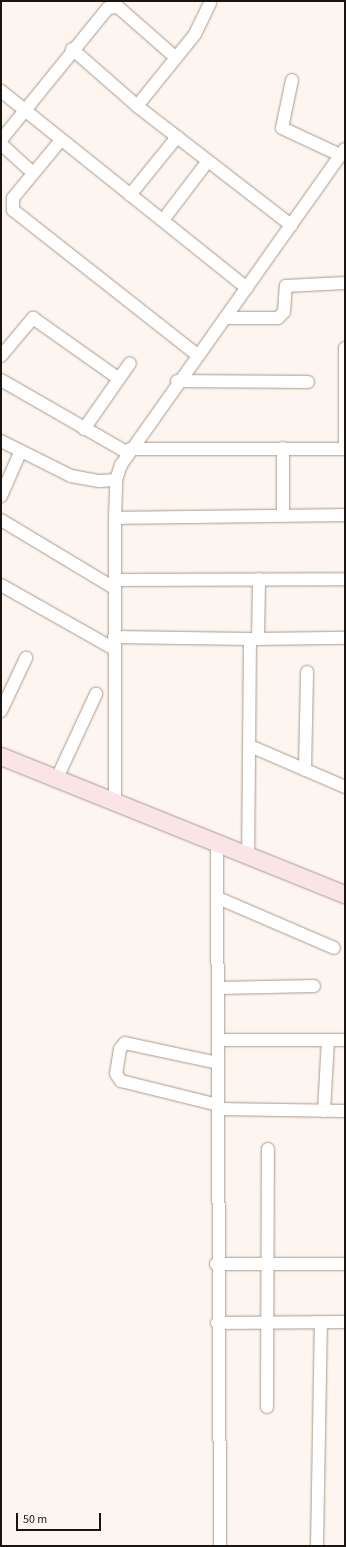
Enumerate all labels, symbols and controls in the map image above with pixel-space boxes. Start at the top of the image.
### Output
scale bar [18,1505,103,1531]
text: 50 m [23,1511,47,1528]

